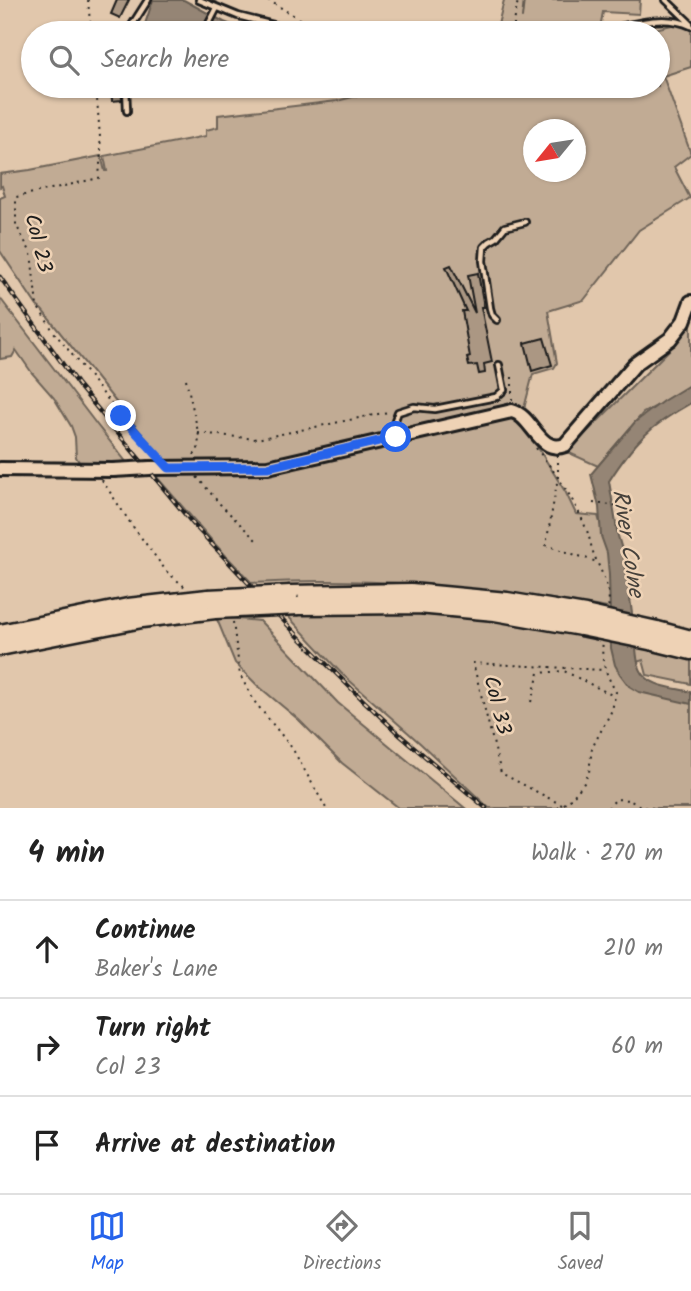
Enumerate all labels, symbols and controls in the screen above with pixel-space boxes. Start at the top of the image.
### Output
search box [21,21,670,98]
text: Search here [101,39,229,81]
icon: search [45,41,83,79]
north arrow [523,119,586,182]
street label: Col 23 [14,210,61,276]
route end [105,400,136,431]
route start [380,421,411,452]
water label: River Colne [601,487,654,602]
street label: Col 33 [473,672,520,738]
text: 4 min [28,830,105,878]
text: Walk · 270 m [531,836,663,872]
text: Continue [95,910,196,952]
icon: ahead [28,930,66,968]
text: 210 m [603,931,663,967]
text: Baker's Lane [95,952,218,988]
text: Turn right [95,1008,211,1050]
icon: right [28,1028,66,1066]
text: 60 m [611,1029,663,1065]
text: Col 23 [95,1050,161,1086]
text: Arrive at destination [95,1124,335,1166]
icon: arrive [28,1126,66,1164]
tab: Map [88,1207,126,1279]
tab: Directions [303,1207,381,1279]
tab: Saved [558,1207,603,1279]

